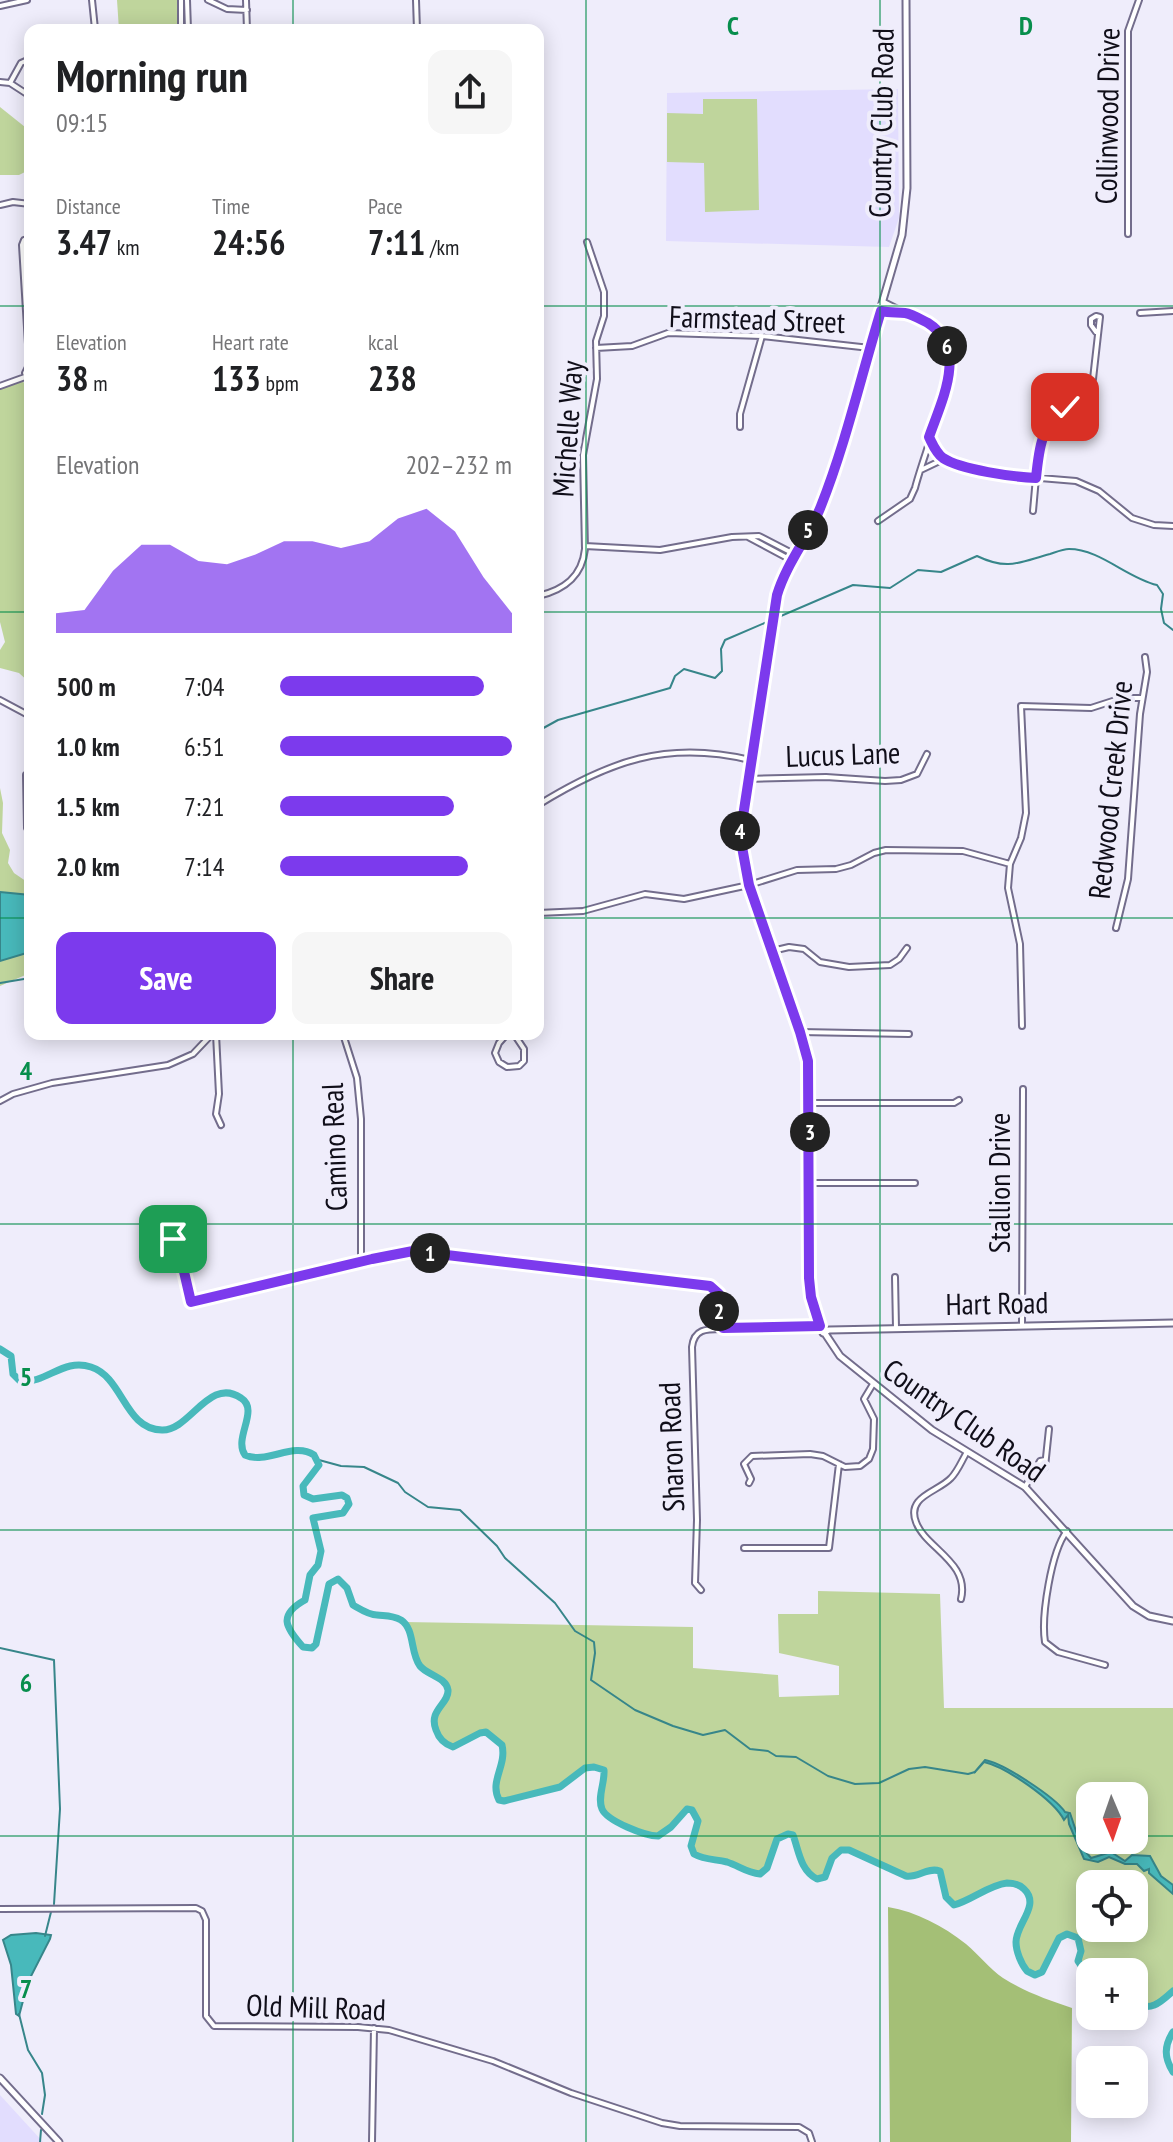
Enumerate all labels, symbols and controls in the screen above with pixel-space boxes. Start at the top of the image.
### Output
text: C [727,9,739,42]
text: D [1019,9,1033,42]
street label: Collinwood Drive [1085,27,1128,205]
street label: Country Club Road [859,28,902,218]
text: Morning run [56,47,248,104]
button: share [428,50,512,134]
text: 09:15 [56,106,108,139]
text: Distance [56,192,121,220]
text: Time [212,192,250,220]
text: Pace [368,192,403,220]
text: 3.47 [56,220,112,264]
text: 24:56 [212,220,286,264]
text: 7:11 [368,220,425,264]
text: km [112,233,140,261]
text: /km [425,233,459,261]
street label: Farmstead Street [668,296,846,341]
pin: 6 [927,326,967,366]
text: Elevation [56,328,127,356]
text: Heart rate [212,328,289,356]
text: kcal [368,328,398,356]
text: 6 [942,332,952,360]
text: 38 [56,356,89,400]
text: 133 [212,356,261,400]
text: 238 [368,356,417,400]
street label: Michelle Way [542,359,591,498]
text: m [89,369,108,397]
text: bpm [261,369,299,397]
pin [1031,373,1099,441]
icon: check [1043,385,1087,429]
text: Elevation [56,448,139,481]
text: 202–232 m [406,448,512,481]
pin: 5 [788,510,828,550]
text: 5 [803,516,813,544]
text: 500 m [56,670,116,703]
text: 7:04 [184,670,224,703]
street label: Redwood Creek Drive [1079,679,1140,901]
text: 1.0 km [56,730,120,763]
text: 6:51 [184,730,224,763]
street label: Lucus Lane [785,732,901,775]
text: 1.5 km [56,790,120,823]
text: 7:21 [184,790,224,823]
pin: 4 [720,811,760,851]
text: 4 [735,817,745,845]
text: 2.0 km [56,850,120,883]
text: 7:14 [184,850,224,883]
button: Save [56,932,276,1024]
button: Share [292,932,512,1024]
text: 4 [20,1054,33,1087]
street label: Camino Real [312,1082,355,1212]
pin: 3 [790,1112,830,1152]
street label: Stallion Drive [979,1113,1018,1253]
text: 3 [805,1118,815,1146]
pin [139,1205,207,1273]
icon: arrive [151,1217,195,1261]
pin: 1 [410,1233,450,1273]
text: 1 [425,1239,435,1267]
street label: Hart Road [945,1282,1049,1323]
pin: 2 [699,1291,739,1331]
text: 2 [714,1297,724,1325]
street label: Country Club Road [876,1349,1054,1490]
text: 5 [20,1360,32,1393]
street label: Sharon Road [649,1381,692,1513]
text: 6 [20,1666,32,1699]
north arrow [1076,1782,1148,1854]
map controls [1076,1782,1148,2118]
button: locate [1076,1870,1148,1942]
button: + [1076,1958,1148,2030]
text: 7 [20,1972,32,2005]
street label: Old Mill Road [245,1985,387,2028]
button: − [1076,2046,1148,2118]

